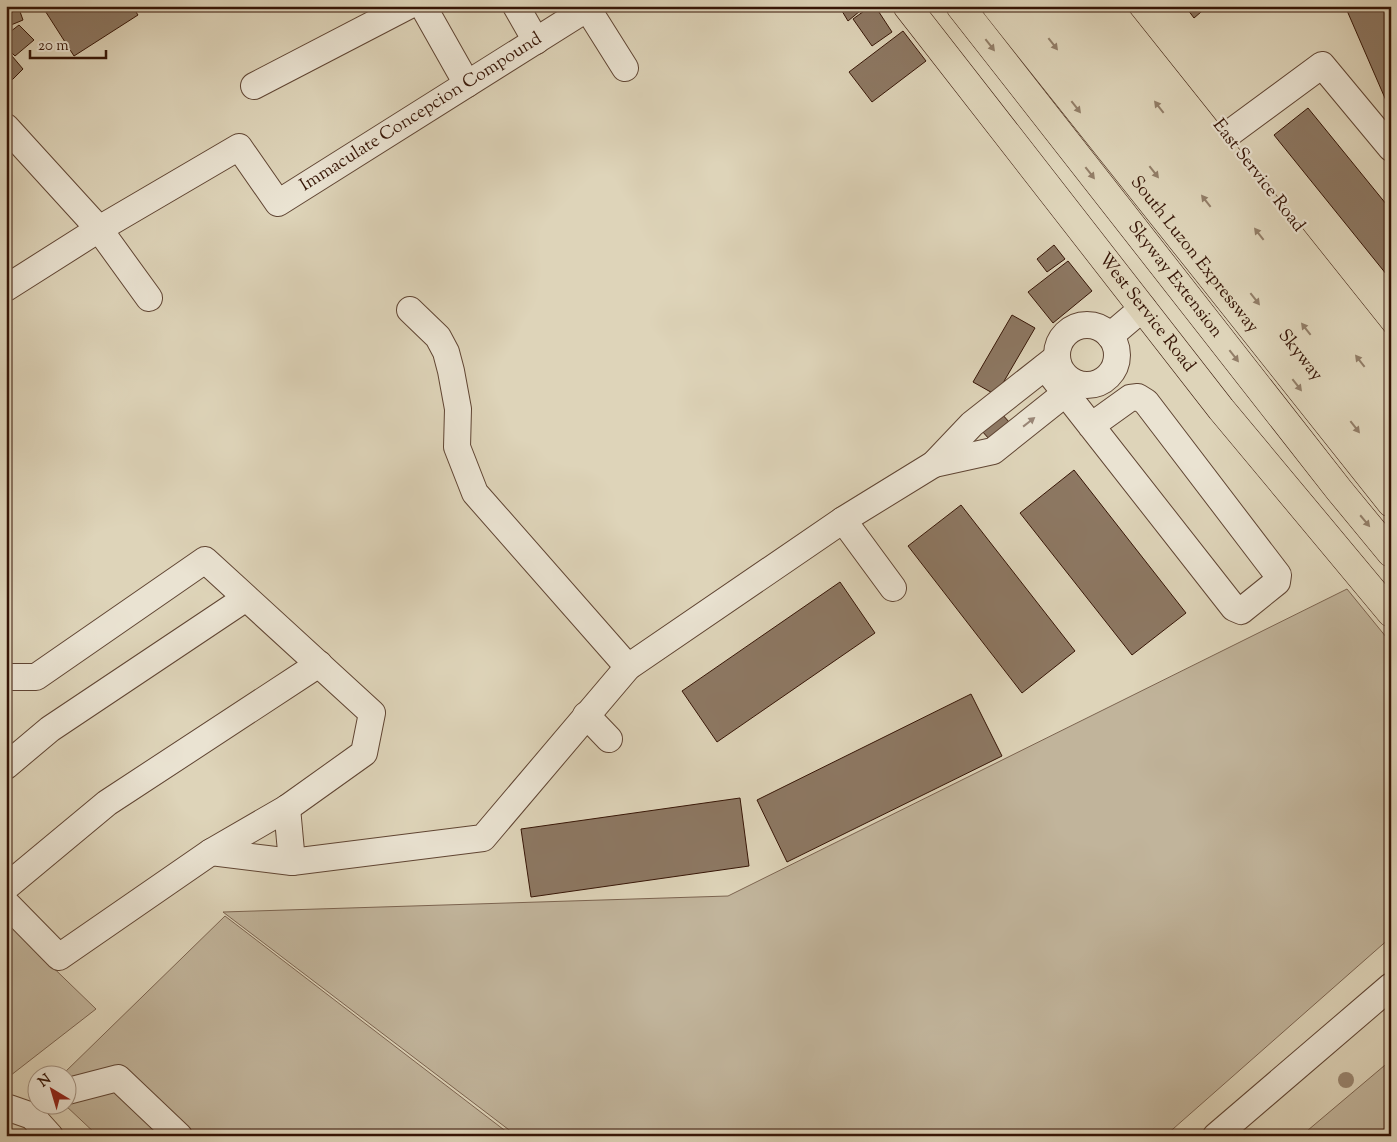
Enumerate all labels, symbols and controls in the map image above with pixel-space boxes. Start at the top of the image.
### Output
street label: Immaculate Concepcion Compound [295,27,547,199]
scale bar [30,28,106,60]
text: 20 m [38,36,69,57]
one-way arrow [985,38,996,51]
one-way arrow [1048,38,1058,51]
one-way arrow [1071,100,1082,113]
one-way arrow [1153,100,1164,113]
street label: East Service Road [1205,114,1311,238]
one-way arrow [1148,165,1159,178]
one-way arrow [1085,166,1096,179]
street label: South Luzon Expressway [1123,171,1264,339]
one-way arrow [1200,195,1211,208]
street label: Skyway Extension [1121,216,1229,344]
one-way arrow [1254,228,1265,241]
street label: West Service Road [1091,248,1201,378]
one-way arrow [1249,292,1260,305]
one-way arrow [1301,323,1312,336]
street label: Skyway [1271,324,1329,387]
one-way arrow [1228,349,1239,362]
one-way arrow [1355,355,1366,368]
one-way arrow [1292,378,1303,391]
one-way arrow [1023,417,1036,427]
one-way arrow [1350,420,1361,433]
one-way arrow [1359,515,1370,528]
north arrow [28,1064,78,1114]
text: N [35,1070,56,1093]

